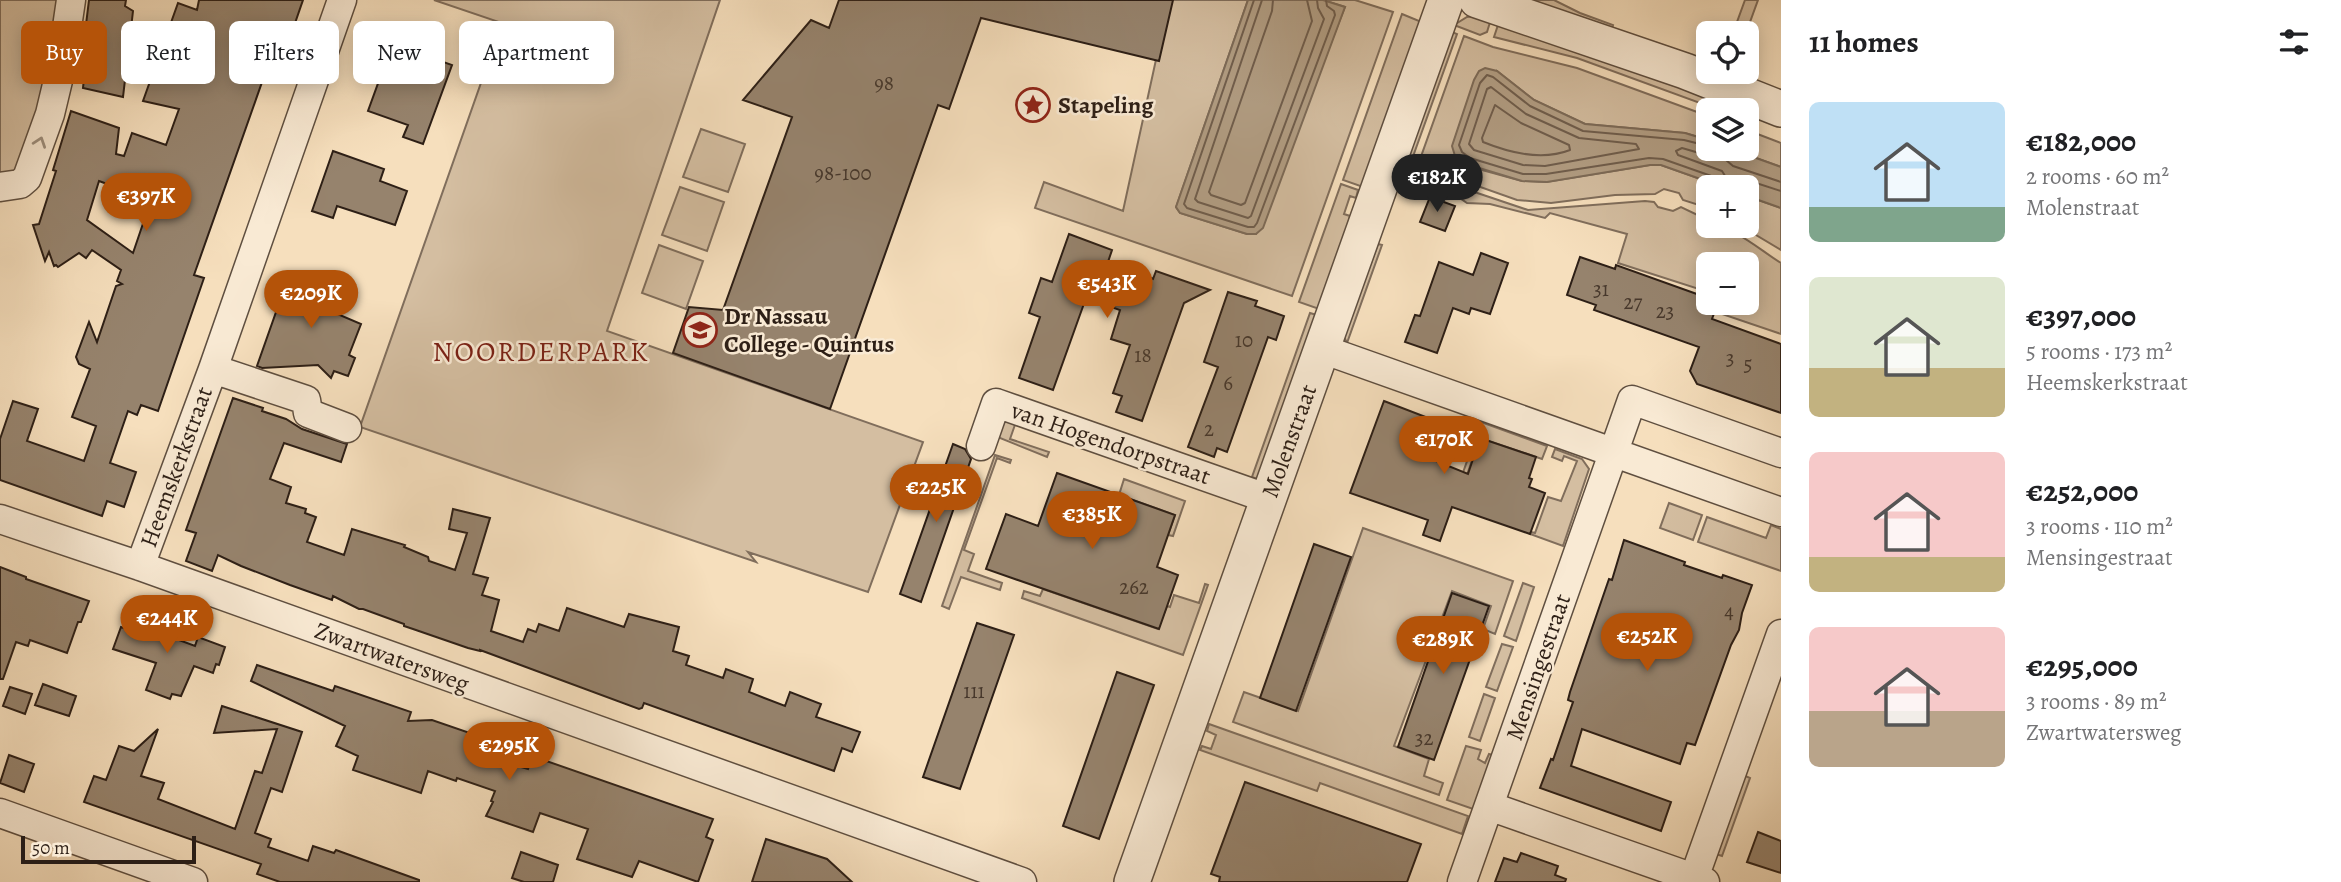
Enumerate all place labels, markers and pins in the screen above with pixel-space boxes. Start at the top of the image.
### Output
place icon: Stapeling [1014,86,1052,124]
place label: Stapeling [1058,89,1154,121]
pin: €182K [1388,154,1486,214]
pin: €397K [97,174,195,233]
pin: €543K [1058,260,1156,320]
pin: €209K [262,270,360,330]
place label: Dr Nassau College - Quintus [724,300,894,360]
school or university icon: Dr Nassau College - Quintus [681,311,719,349]
pin: €170K [1395,416,1493,476]
pin: €225K [887,464,985,524]
pin: €385K [1043,491,1141,551]
pin: €244K [118,596,216,655]
pin: €252K [1598,614,1696,673]
pin: €289K [1394,616,1492,676]
pin: €295K [460,722,558,782]

